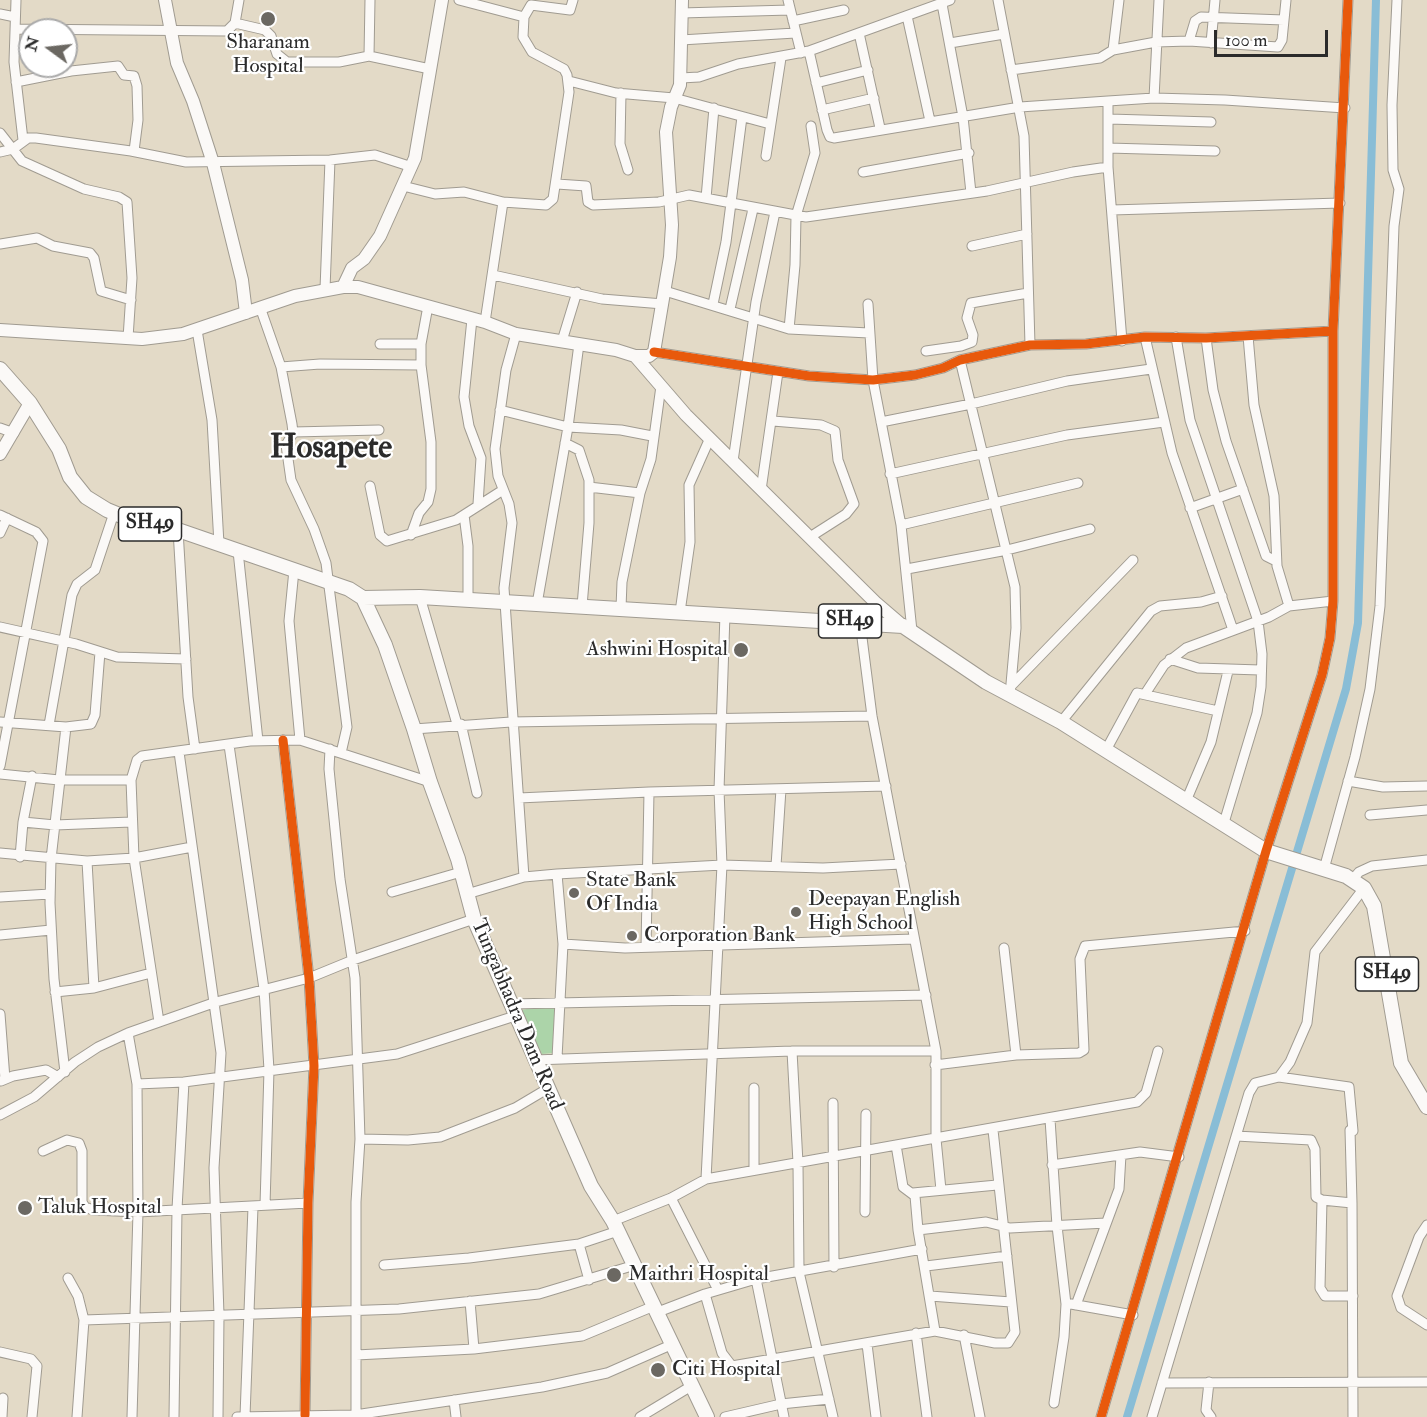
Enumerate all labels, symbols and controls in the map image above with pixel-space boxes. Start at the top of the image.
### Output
marker: Sharanam Hospital [259,10,277,28]
north arrow [18,18,78,78]
scale bar [1217,18,1331,56]
text: 100 m [1225,29,1268,52]
place label: Sharanam Hospital [226,30,310,80]
text: N [21,34,44,53]
district label: Hosapete [270,430,392,470]
road number: SH49 [118,507,182,541]
road number: SH49 [818,604,882,638]
place label: Ashwini Hospital [586,637,728,663]
marker: Ashwini Hospital [732,641,750,659]
place label: State Bank Of India [586,868,676,918]
marker: State Bank Of India [567,886,581,900]
place label: Deepayan English High School [808,887,960,937]
marker: Deepayan English High School [789,905,803,919]
street label: Tungabhadra Dam Road [464,916,568,1114]
place label: Corporation Bank [644,923,795,949]
marker: Corporation Bank [625,929,639,943]
road number: SH49 [1356,957,1418,991]
place label: Taluk Hospital [38,1195,162,1221]
marker: Taluk Hospital [16,1199,34,1217]
place label: Maithri Hospital [628,1262,769,1288]
marker: Maithri Hospital [605,1266,623,1284]
place label: Citi Hospital [672,1357,781,1383]
marker: Citi Hospital [649,1361,667,1379]

